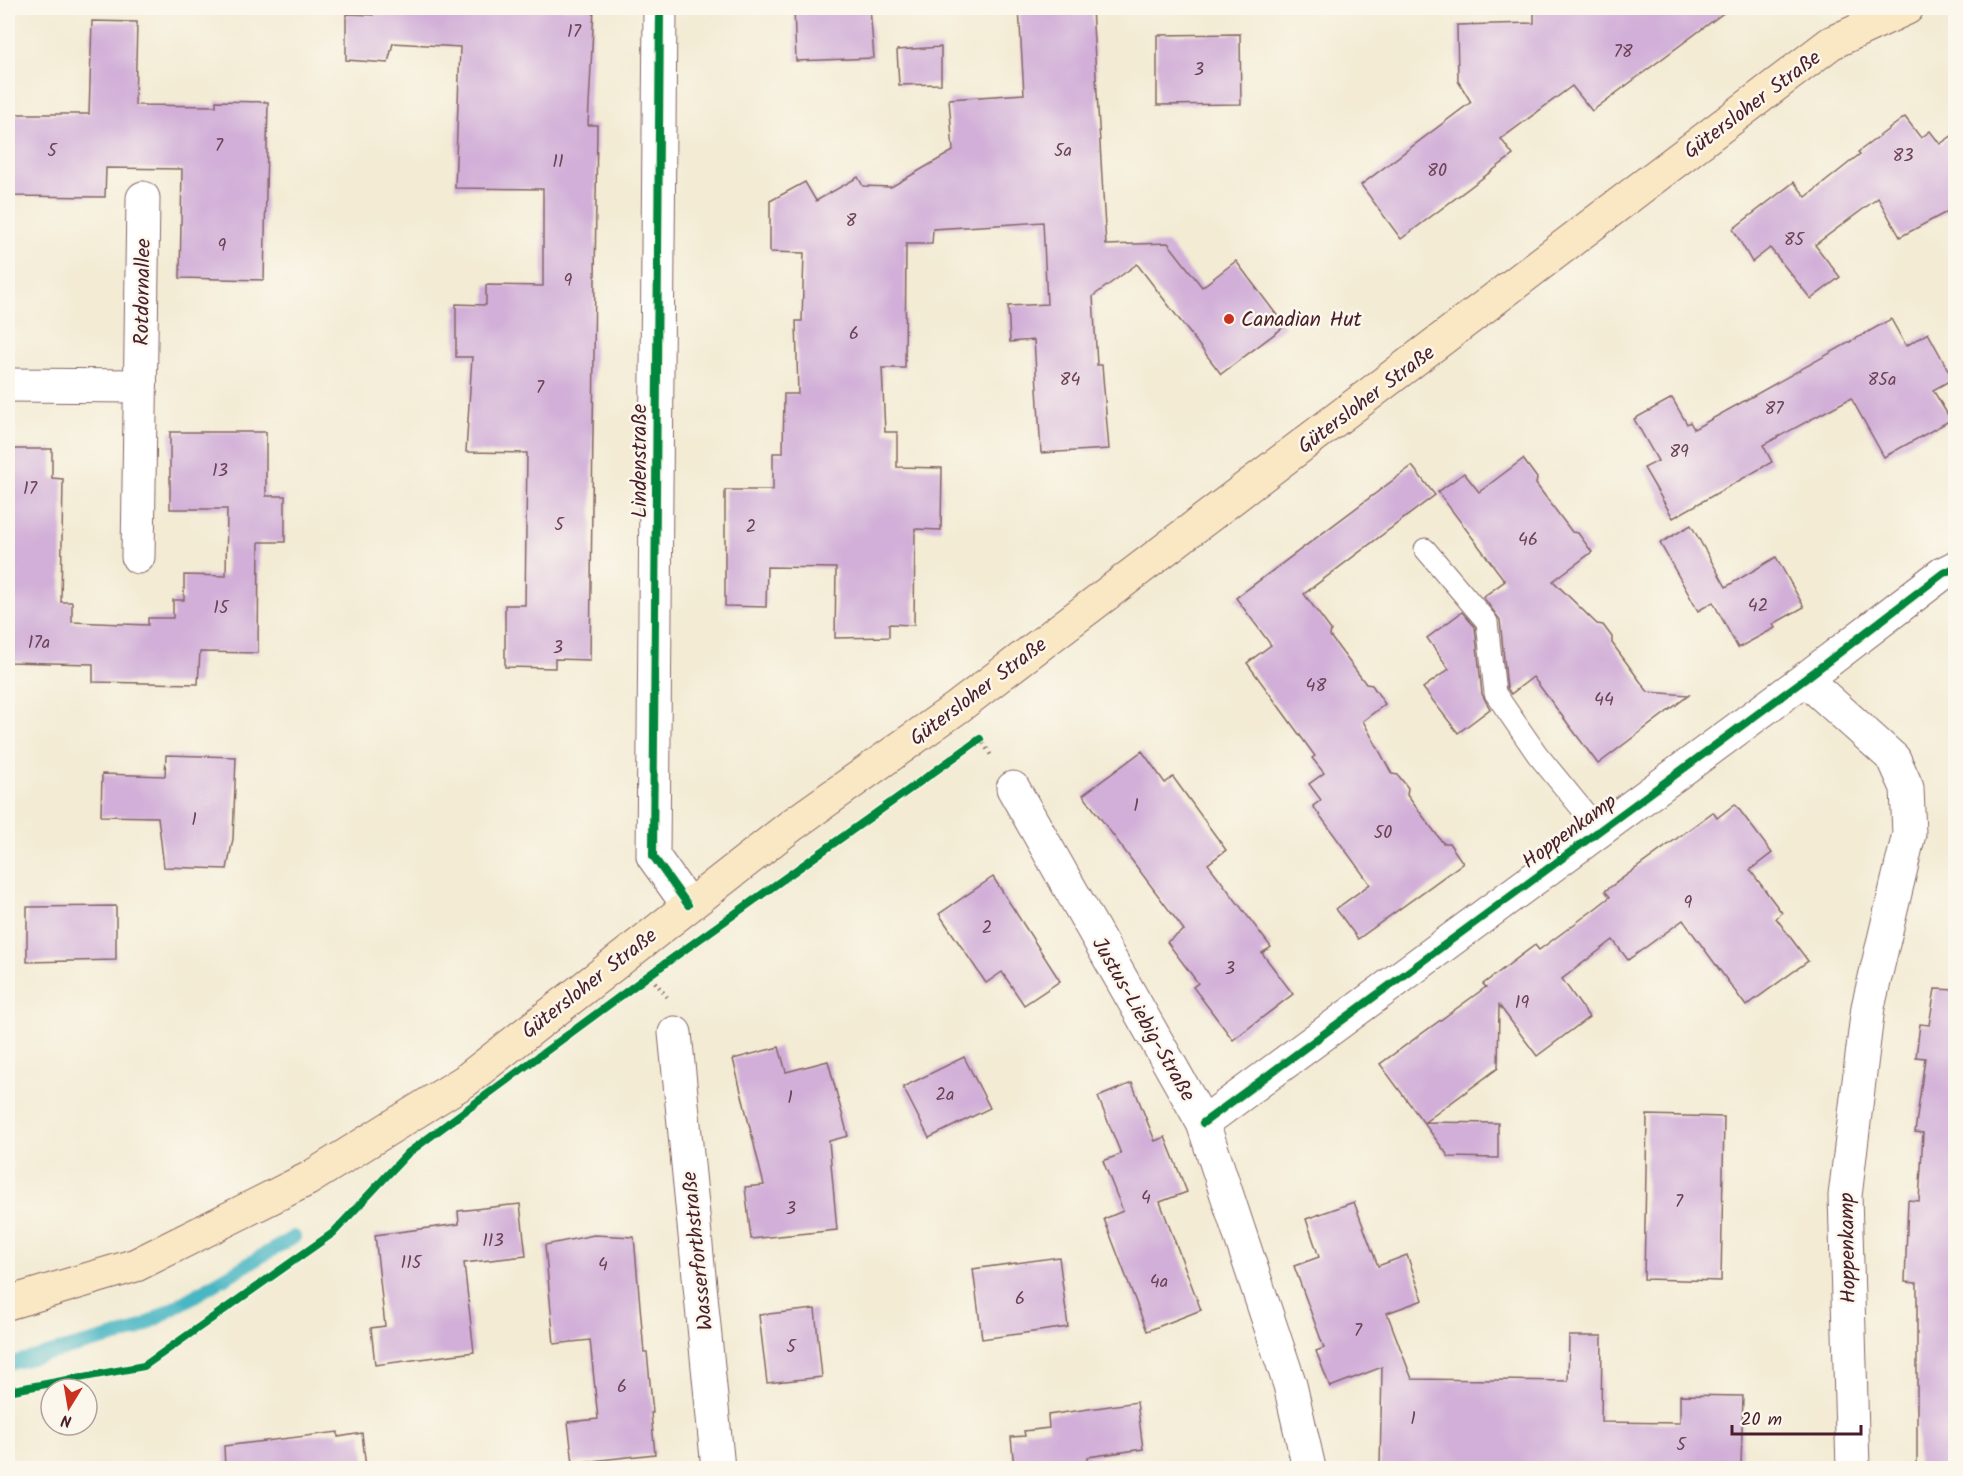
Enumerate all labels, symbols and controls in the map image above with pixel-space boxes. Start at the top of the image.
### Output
house number: 17 [567,18,582,47]
house number: 78 [1613,38,1633,67]
street label: Gütersloher Straße [1677,42,1829,168]
house number: 3 [1194,56,1204,85]
house number: 7 [215,132,224,161]
house number: 5 [47,137,58,166]
house number: 5a [1054,137,1072,166]
house number: 83 [1892,142,1914,171]
house number: 11 [552,148,564,177]
house number: 80 [1427,157,1447,186]
house number: 8 [846,207,857,236]
house number: 85 [1784,226,1806,255]
house number: 9 [218,232,227,261]
street label: Rotdornallee [126,238,161,346]
house number: 9 [564,267,573,296]
place label: Canadian Hut [1241,304,1363,337]
marker: Canadian Hut [1222,312,1236,326]
house number: 6 [849,320,859,349]
street label: Gütersloher Straße [1291,337,1443,463]
house number: 84 [1060,366,1080,395]
house number: 85a [1868,366,1896,395]
house number: 7 [536,374,545,403]
house number: 87 [1764,395,1784,424]
street label: Lindenstraße [624,403,657,518]
house number: 89 [1669,438,1689,467]
house number: 13 [212,457,228,486]
house number: 17 [23,475,38,504]
house number: 5 [554,511,565,540]
house number: 2 [746,513,756,542]
house number: 46 [1518,526,1538,555]
house number: 42 [1748,592,1768,621]
house number: 15 [213,594,230,623]
house number: 17a [28,629,50,658]
street label: Gütersloher Straße [903,629,1055,755]
house number: 3 [553,634,563,663]
house number: 48 [1306,672,1327,701]
house number: 44 [1594,686,1614,715]
street label: Hoppenkamp [1515,786,1624,878]
house number: 1 [1133,792,1139,821]
house number: 1 [191,806,197,835]
house number: 50 [1374,819,1392,848]
house number: 9 [1684,889,1693,918]
house number: 2 [982,914,992,943]
street label: Gütersloher Straße [515,920,665,1048]
street label: Justus-Liebig-Straße [1082,931,1204,1109]
house number: 3 [1225,955,1235,984]
house number: 19 [1515,989,1529,1018]
house number: 2a [936,1081,954,1110]
house number: 1 [787,1084,793,1113]
street label: Wasserforthstraße [674,1169,723,1332]
house number: 4 [1141,1184,1151,1213]
house number: 7 [1675,1188,1684,1217]
street label: Hoppenkamp [1831,1192,1866,1304]
house number: 3 [786,1195,796,1224]
house number: 113 [482,1227,504,1256]
house number: 115 [401,1249,423,1278]
house number: 4 [598,1251,608,1280]
house number: 4a [1150,1268,1168,1297]
house number: 6 [1015,1285,1025,1314]
house number: 7 [1354,1317,1363,1346]
house number: 5 [786,1333,797,1362]
house number: 6 [617,1373,627,1402]
north arrow [39,1377,99,1437]
scale bar [1732,1398,1861,1436]
house number: 1 [1410,1405,1416,1434]
text: 20 m [1741,1406,1782,1435]
text: N [59,1407,74,1433]
house number: 5 [1676,1431,1687,1460]

